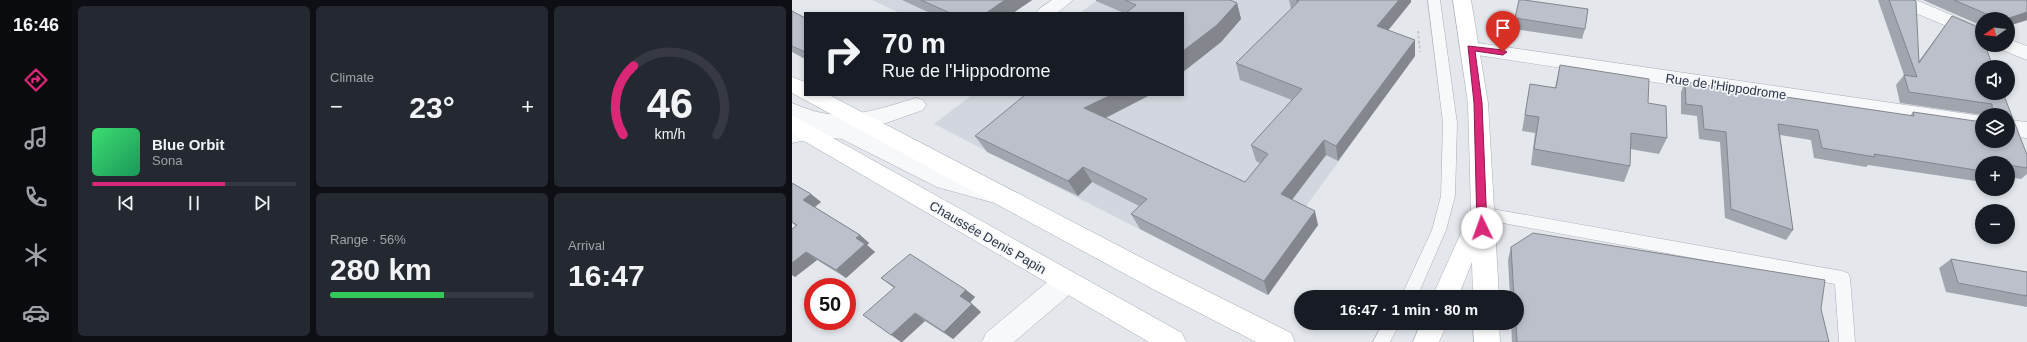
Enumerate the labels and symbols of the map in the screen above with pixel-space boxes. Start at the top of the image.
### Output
pin [1486,11,1520,52]
north arrow [1975,12,2015,52]
street label: Rue de l'Hippodrome [1665,71,1787,102]
street label: Chaussée Denis Papin [927,198,1049,277]
position arrow [1461,207,1503,249]
speed limit sign: 50 [804,278,856,330]

